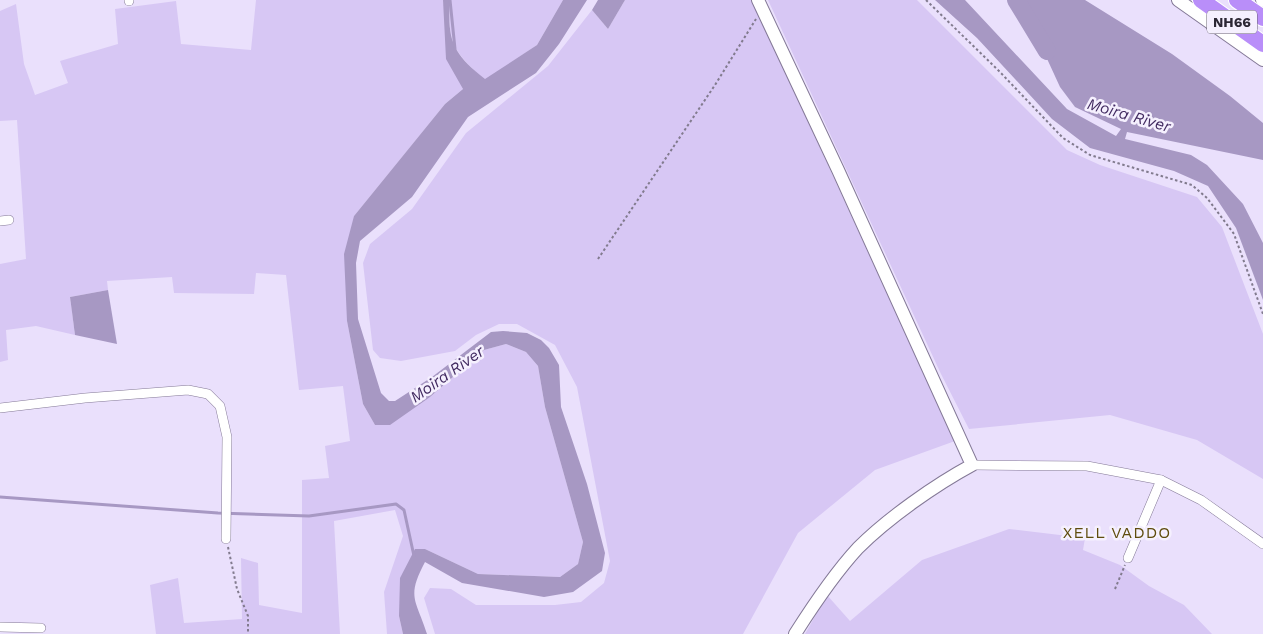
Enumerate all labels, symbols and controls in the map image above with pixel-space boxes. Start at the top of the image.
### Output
road number: NH66 [1207,11,1257,34]
water label: Moira River [1085,94,1174,136]
water label: Moira River [406,341,488,406]
district label: XELL VADDO [1063,523,1171,542]

